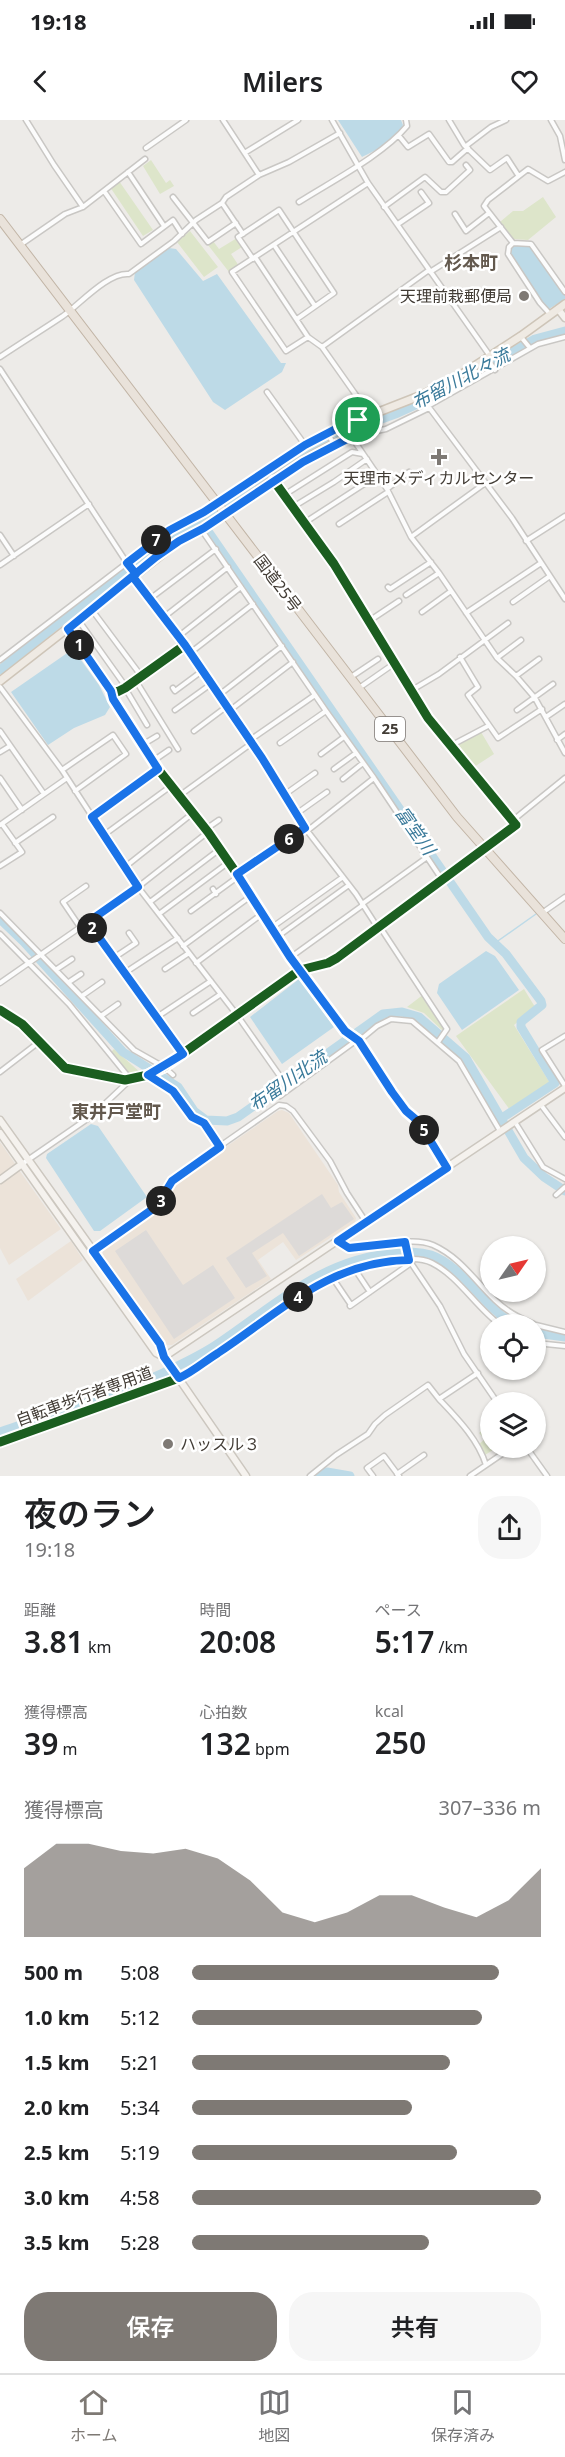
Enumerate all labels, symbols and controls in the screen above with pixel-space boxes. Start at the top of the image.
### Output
text: 19:18 [30,6,87,36]
text: Milers [242,63,323,100]
icon: back [24,65,57,98]
icon: heart [508,65,541,98]
district label: 杉本町 [444,250,498,274]
place label: 天理前栽郵便局 [400,285,512,307]
marker: 天理前栽郵便局 [517,289,531,303]
water label: 布留川北々流 [407,341,516,414]
pin [332,394,383,445]
icon: arrive [341,403,374,436]
marker: 天理市メディカルセンター [430,448,448,466]
place label: 天理市メディカルセンター [344,467,534,489]
pin: 7 [141,525,171,555]
text: 7 [151,529,161,551]
street label: 国道25号 [249,550,307,616]
pin: 1 [64,630,94,660]
text: 1 [74,634,84,656]
road number: 25 [375,717,405,741]
water label: 富堂川 [391,801,442,861]
pin: 6 [274,824,304,854]
text: 6 [284,828,294,850]
pin: 2 [77,913,107,943]
text: 2 [87,917,97,939]
water label: 布留川北流 [244,1043,334,1116]
district label: 東井戸堂町 [71,1099,161,1123]
pin: 5 [409,1115,439,1145]
text: 5 [419,1119,429,1141]
pin: 3 [146,1186,176,1216]
text: 3 [156,1190,166,1212]
north arrow [480,1236,546,1302]
map controls [480,1236,546,1458]
pin: 4 [283,1282,313,1312]
text: 4 [293,1286,303,1308]
button: locate [480,1314,546,1380]
street label: 自転車歩行者専用道 [13,1361,155,1431]
button: layers [480,1392,546,1458]
place label: ハッスル３ [180,1433,260,1455]
marker: ハッスル３ [161,1437,175,1451]
text: 夜のラン [24,1491,156,1536]
button: share [478,1496,541,1559]
text: 19:18 [24,1536,75,1563]
text: 距離 [24,1599,56,1621]
text: 時間 [199,1599,231,1621]
text: ペース [375,1599,422,1621]
text: 3.81 [24,1621,84,1662]
text: 20:08 [199,1621,276,1662]
text: 5:17 [375,1621,434,1662]
text: km [84,1636,111,1658]
text: /km [434,1636,468,1658]
text: kcal [375,1700,404,1722]
text: 獲得標高 [24,1701,88,1723]
text: 心拍数 [199,1701,247,1723]
text: 250 [375,1722,426,1763]
text: 39 [24,1723,58,1764]
text: 132 [199,1723,251,1764]
text: m [58,1738,77,1760]
text: bpm [251,1738,290,1760]
text: 307–336 m [438,1794,541,1821]
text: 獲得標高 [24,1796,104,1823]
text: 500 m [24,1959,83,1986]
text: 5:08 [120,1959,160,1986]
text: 1.0 km [24,2004,90,2031]
text: 5:12 [120,2004,160,2031]
text: 1.5 km [24,2049,90,2076]
text: 5:21 [120,2049,160,2076]
text: 2.0 km [24,2094,90,2121]
text: 5:34 [120,2094,160,2121]
text: 2.5 km [24,2139,90,2166]
text: 5:19 [120,2139,160,2166]
text: 3.0 km [24,2184,90,2211]
text: 4:58 [120,2184,160,2211]
text: 3.5 km [24,2229,90,2256]
text: 5:28 [120,2229,160,2256]
button: 保存 [24,2292,277,2361]
button: 共有 [289,2292,541,2361]
tab: ホーム [70,2386,118,2446]
tab: 地図 [258,2386,291,2446]
tab: 保存済み [431,2386,495,2446]

